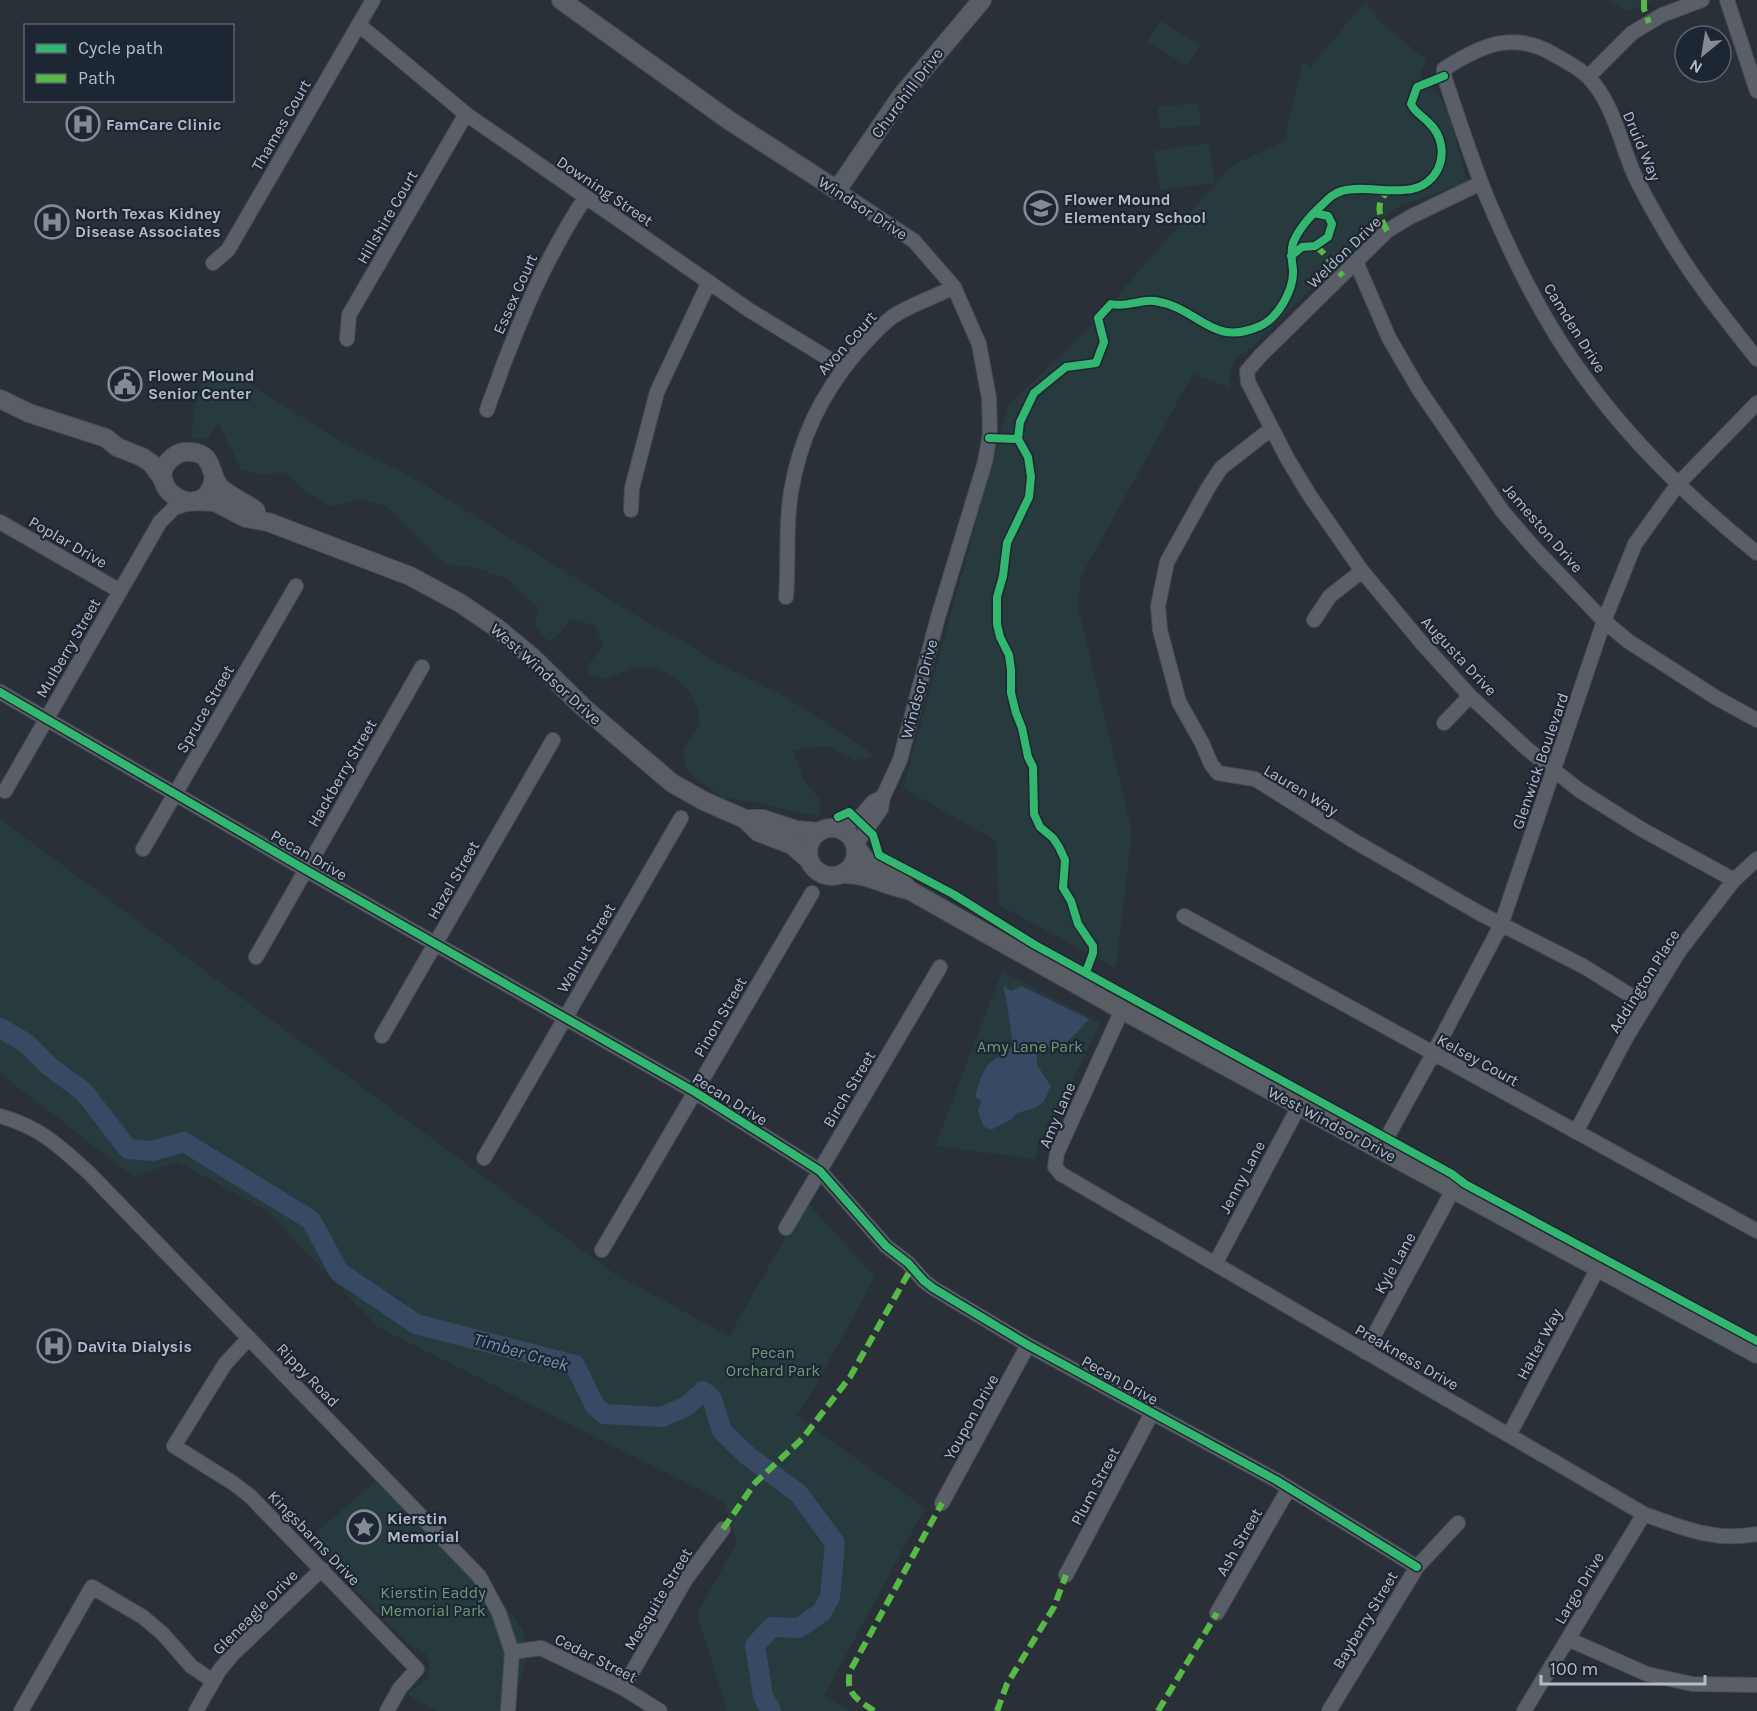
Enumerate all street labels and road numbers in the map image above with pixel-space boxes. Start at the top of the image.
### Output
street label: Churchill Drive [867,44,947,142]
street label: Thames Court [247,76,315,174]
street label: Druid Way [1619,108,1665,184]
street label: Downing Street [553,152,657,230]
street label: Hillshire Court [352,167,422,267]
street label: Windsor Drive [815,172,911,244]
street label: Weldon Drive [1303,212,1385,292]
street label: Essex Court [489,251,541,337]
street label: Camden Drive [1540,280,1610,376]
street label: Avon Court [813,307,881,379]
street label: Jameston Drive [1499,479,1587,577]
street label: Poplar Drive [25,512,111,572]
street label: Mulberry Street [32,595,104,701]
street label: Augusta Drive [1417,612,1501,700]
street label: West Windsor Drive [487,619,605,729]
street label: Windsor Drive [897,637,941,741]
street label: Spruce Street [172,662,238,756]
street label: Glenwick Boulevard [1508,690,1572,832]
street label: Hackberry Street [303,716,381,830]
street label: Lauren Way [1260,760,1342,820]
street label: Pecan Drive [267,826,351,884]
street label: Hazel Street [423,837,483,923]
street label: Walnut Street [553,900,619,996]
street label: Addington Place [1605,926,1683,1036]
street label: Pinon Street [689,974,751,1060]
street label: Kelsey Court [1434,1030,1522,1090]
street label: Birch Street [819,1047,879,1131]
street label: Pecan Drive [689,1068,771,1130]
street label: Amy Lane [1035,1079,1079,1151]
street label: West Windsor Drive [1265,1082,1399,1166]
street label: Jenny Lane [1215,1137,1269,1217]
street label: Kyle Lane [1370,1229,1420,1297]
street label: Halter Way [1512,1305,1566,1383]
street label: Preakness Drive [1352,1320,1462,1394]
street label: Rippy Road [273,1339,343,1411]
street label: Pecan Drive [1078,1351,1162,1409]
street label: Youpon Drive [940,1371,1002,1463]
street label: Plum Street [1066,1444,1124,1528]
street label: Kingsbarns Drive [264,1486,364,1590]
street label: Ash Street [1212,1505,1266,1579]
street label: Mesquite Street [620,1544,696,1654]
street label: Largo Drive [1550,1548,1608,1628]
street label: Gleneagle Drive [208,1565,302,1659]
street label: Bayberry Street [1328,1568,1402,1672]
street label: Cedar Street [552,1629,640,1687]

